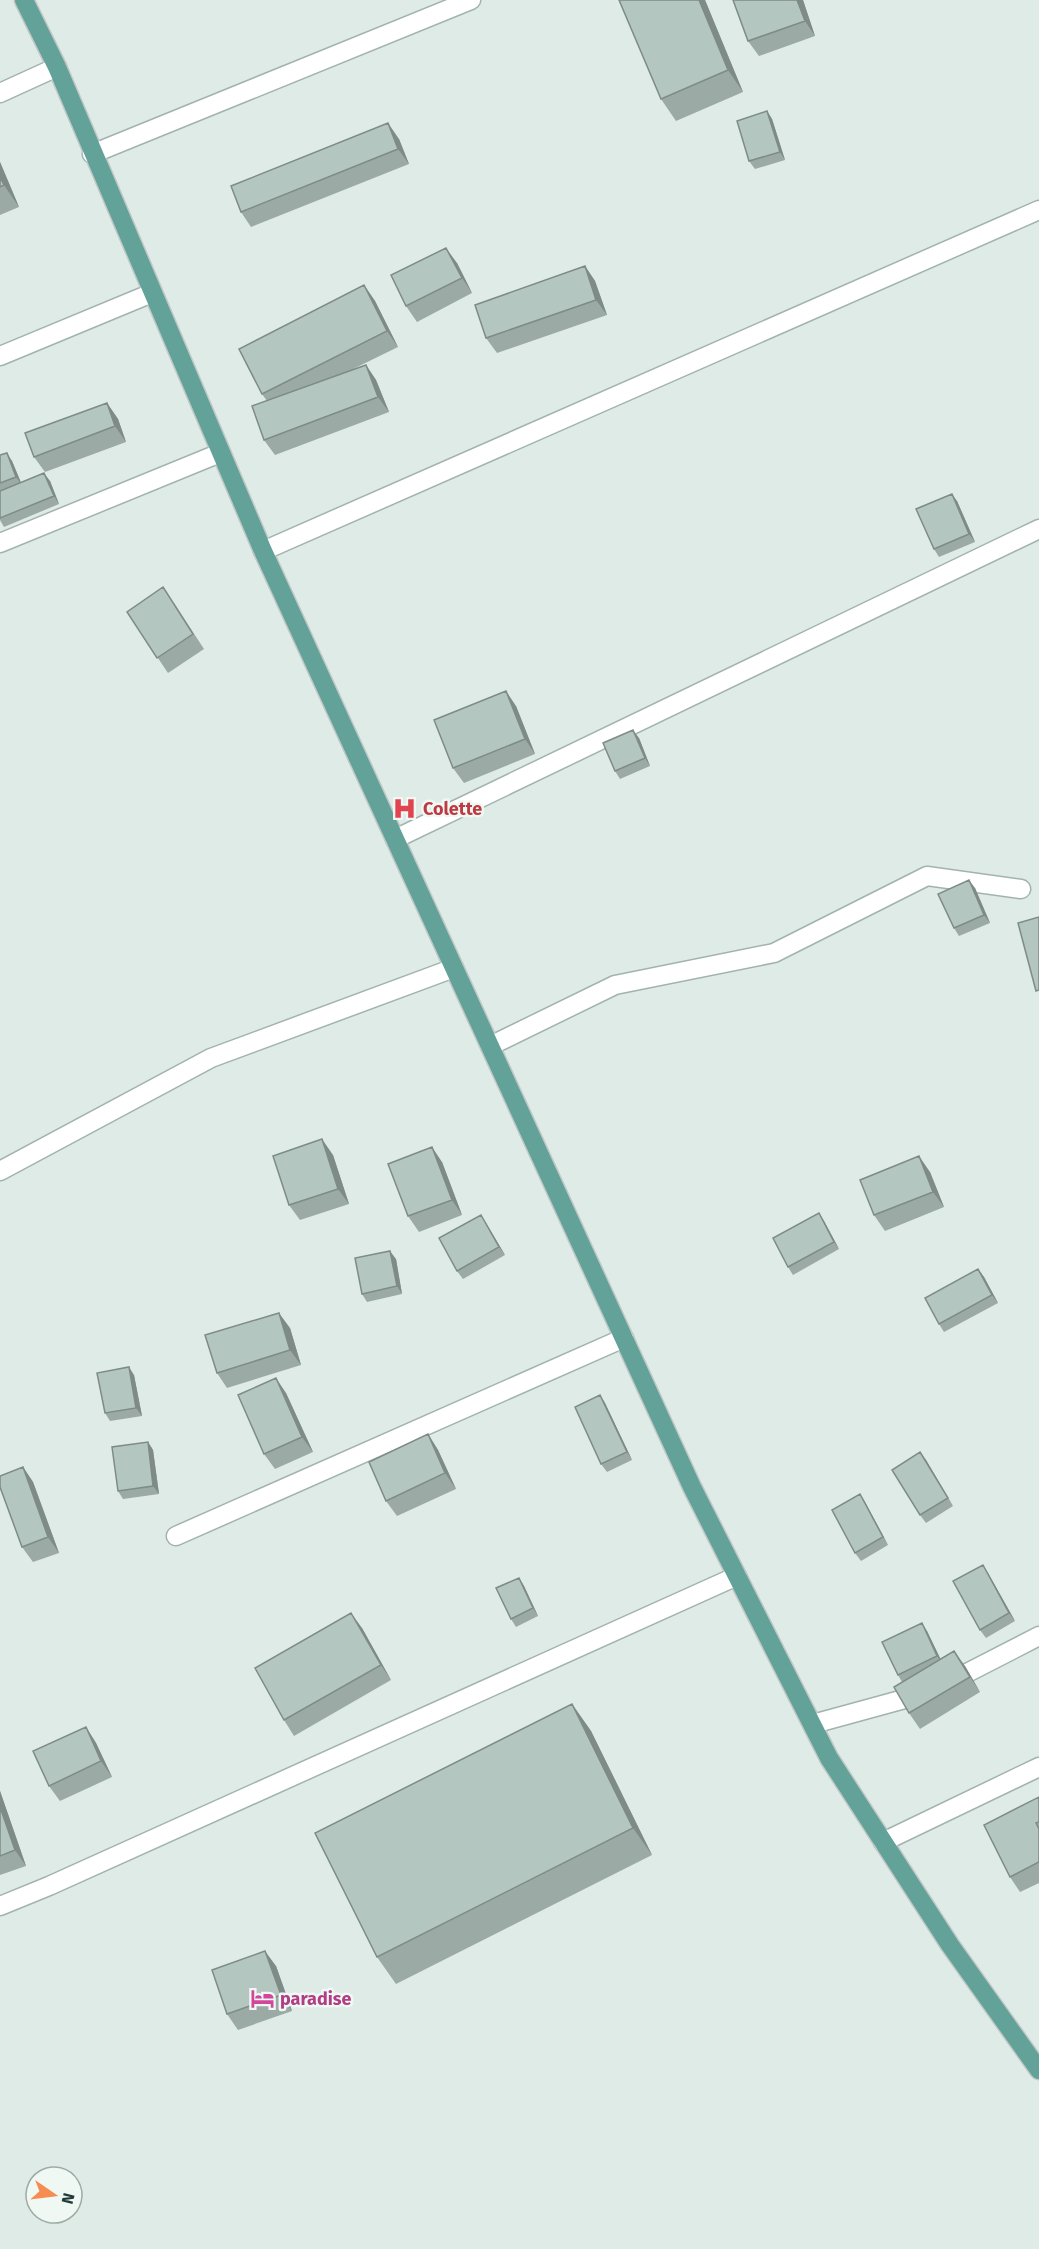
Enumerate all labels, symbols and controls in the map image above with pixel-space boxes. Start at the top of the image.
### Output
hospital icon: Colette [392,796,418,822]
place label: Colette [423,798,482,820]
hotel icon: paradise [249,1986,275,2012]
place label: paradise [280,1988,351,2010]
north arrow [24,2165,84,2225]
text: N [58,2191,79,2206]

